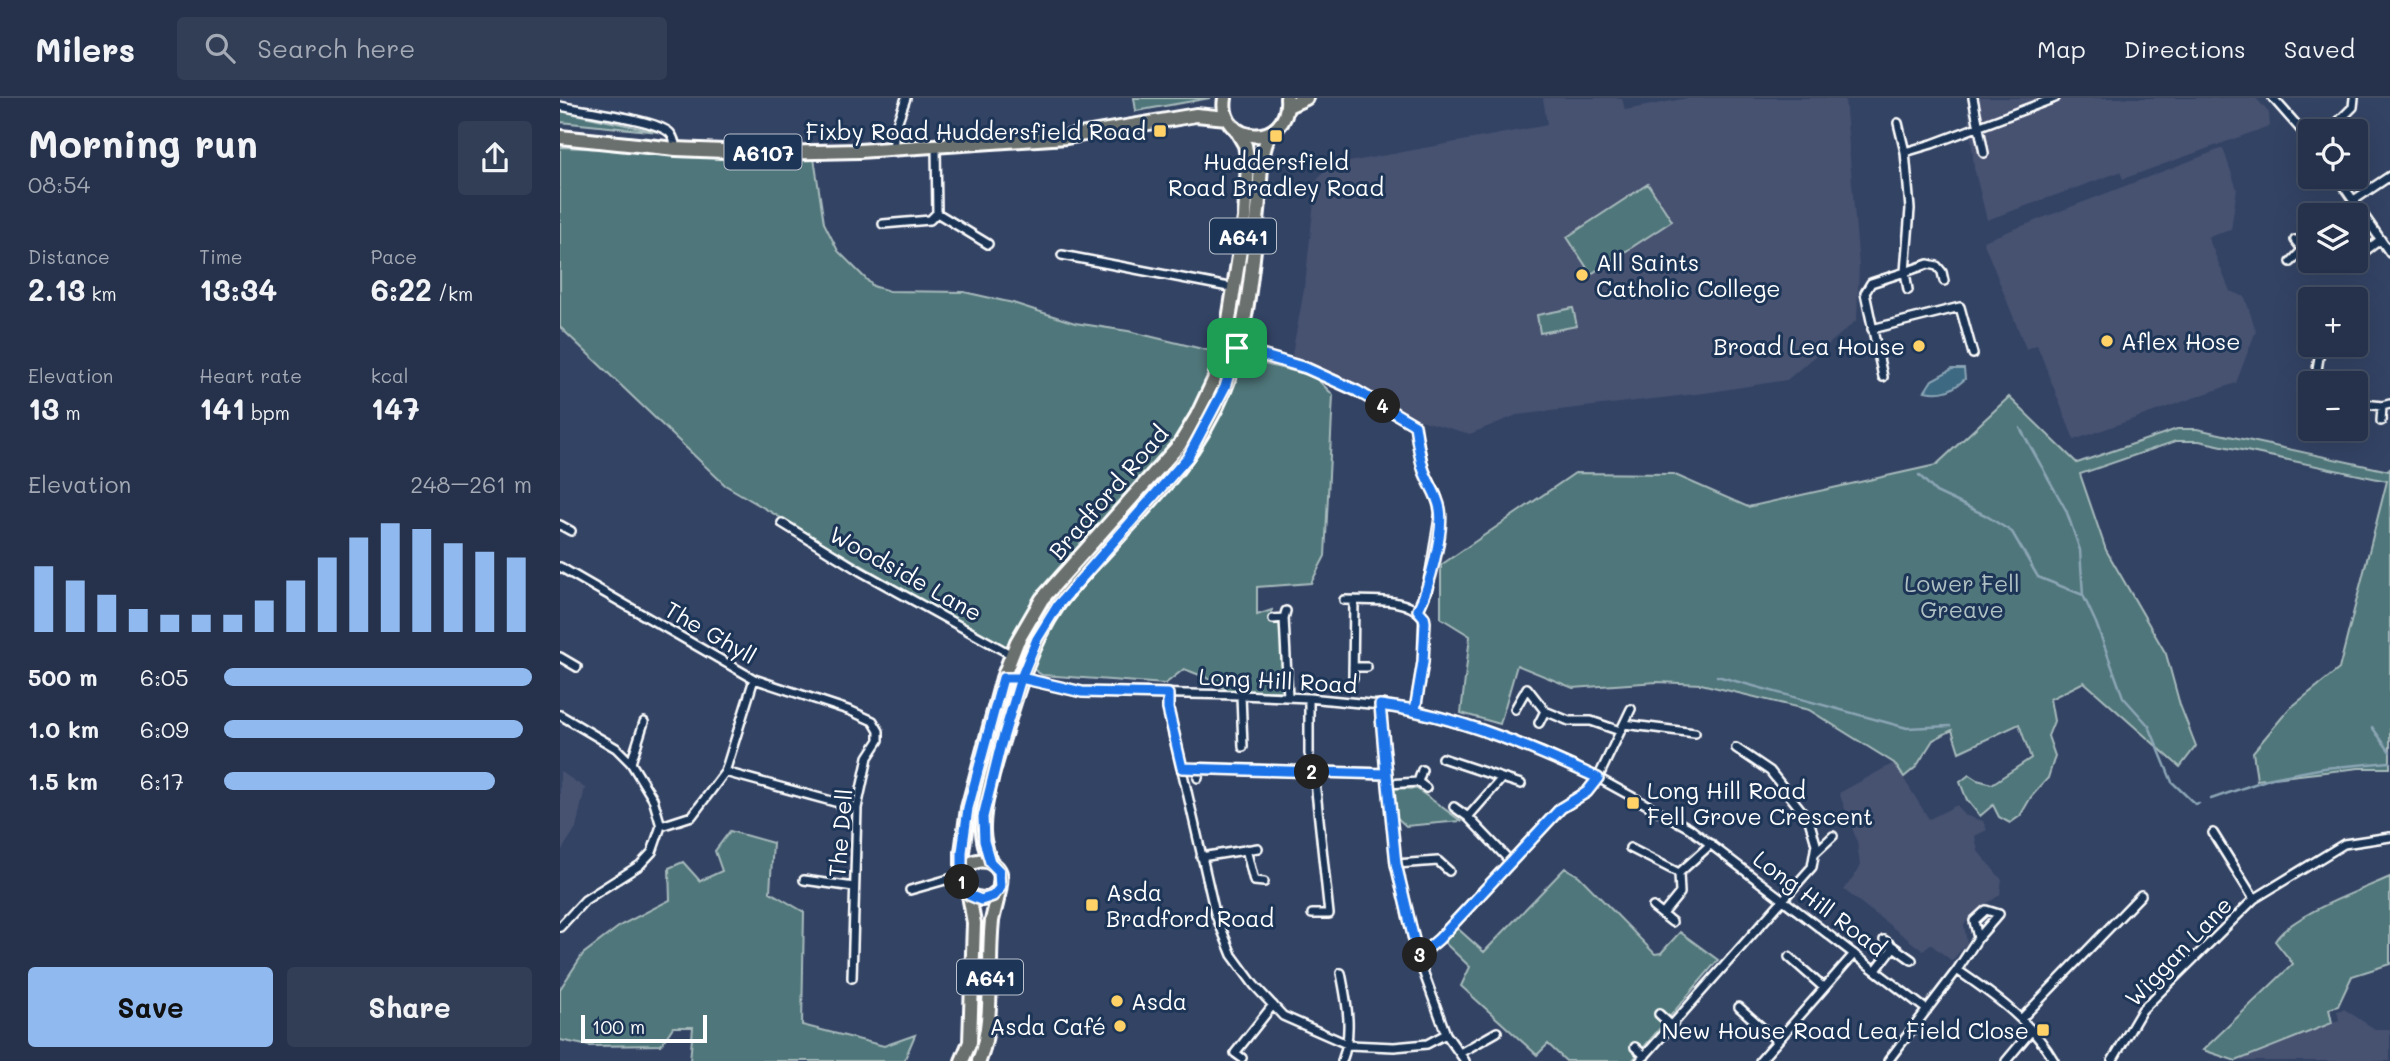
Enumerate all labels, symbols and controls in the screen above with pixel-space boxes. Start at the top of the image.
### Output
search box [177,17,667,80]
text: Milers [35,27,135,70]
icon: search [201,29,239,67]
text: Search here [257,31,415,65]
text: Map [2037,33,2086,64]
text: Directions [2124,33,2246,64]
text: Saved [2284,33,2355,64]
place label: Fixby Road Huddersfield Road [805,116,1146,146]
text: Morning run [28,118,258,168]
map controls [2298,119,2368,441]
button: locate [2298,119,2368,189]
button: share [458,121,532,195]
marker: Fixby Road Huddersfield Road [1152,123,1168,139]
marker: Huddersfield Road Bradley Road [1268,128,1284,144]
road number: A6107 [724,134,802,170]
place label: Huddersfield Road Bradley Road [1168,146,1384,202]
text: 08:54 [28,169,90,199]
button: layers [2298,203,2368,273]
road number: A641 [1210,218,1276,254]
text: Distance [28,244,110,269]
text: Time [199,244,243,269]
text: Pace [371,244,417,269]
place label: All Saints Catholic College [1596,247,1781,303]
marker: All Saints Catholic College [1574,267,1590,283]
text: 2.13 [28,269,85,309]
text: 13:34 [199,269,277,309]
text: 6:22 [371,269,432,309]
text: km [85,281,117,306]
text: /km [432,281,473,306]
button: + [2298,287,2368,357]
pin [1207,318,1267,378]
place label: Aflex Hose [2121,326,2240,356]
icon: arrive [1218,329,1256,367]
place label: Broad Lea House [1713,331,1905,361]
marker: Aflex Hose [2099,333,2115,349]
marker: Broad Lea House [1911,338,1927,354]
text: Elevation [28,363,113,388]
text: Heart rate [199,363,302,388]
text: kcal [371,363,409,388]
button: − [2298,371,2368,441]
text: 13 [28,388,59,428]
text: 141 [199,388,245,428]
text: 147 [371,388,420,428]
pin: 4 [1366,388,1400,424]
text: 4 [1376,393,1389,418]
text: m [59,400,81,425]
text: bpm [245,400,290,425]
street label: Bradford Road [1042,419,1174,565]
text: Elevation [28,469,131,499]
text: 248–261 m [410,469,532,499]
street label: Woodside Lane [824,519,988,627]
park label: Lower Fell Greave [1904,568,2020,624]
street label: The Ghyll [660,594,762,670]
street label: Long Hill Road [1198,661,1358,699]
text: 500 m [28,662,98,692]
text: 6:05 [140,662,189,692]
text: 1.0 km [28,714,99,744]
text: 6:09 [140,714,189,744]
pin: 2 [1294,754,1330,790]
text: 2 [1306,759,1317,784]
text: 1.5 km [28,766,98,796]
text: 6:17 [140,766,184,796]
place label: Long Hill Road Fell Grove Crescent [1647,775,1873,831]
street label: The Dell [821,787,859,879]
marker: Long Hill Road Fell Grove Crescent [1625,795,1641,811]
street label: Long Hill Road [1748,843,1892,963]
pin: 1 [944,864,980,900]
text: 1 [957,869,966,894]
place label: Asda Bradford Road [1106,877,1274,933]
street label: Wiggan Lane [2118,890,2238,1012]
marker: Asda Bradford Road [1084,897,1100,913]
pin: 3 [1402,938,1438,972]
text: 3 [1414,942,1425,967]
road number: A641 [957,960,1023,994]
button: Save [28,967,273,1047]
button: Share [287,967,532,1047]
place label: Asda [1131,986,1187,1016]
marker: Asda [1109,993,1125,1009]
place label: Asda Café [990,1011,1106,1041]
scale bar [581,1012,707,1044]
text: 100 m [592,1014,645,1039]
place label: New House Road Lea Field Close [1661,1015,2029,1045]
marker: Asda Café [1112,1018,1128,1034]
marker: New House Road Lea Field Close [2035,1022,2051,1038]

